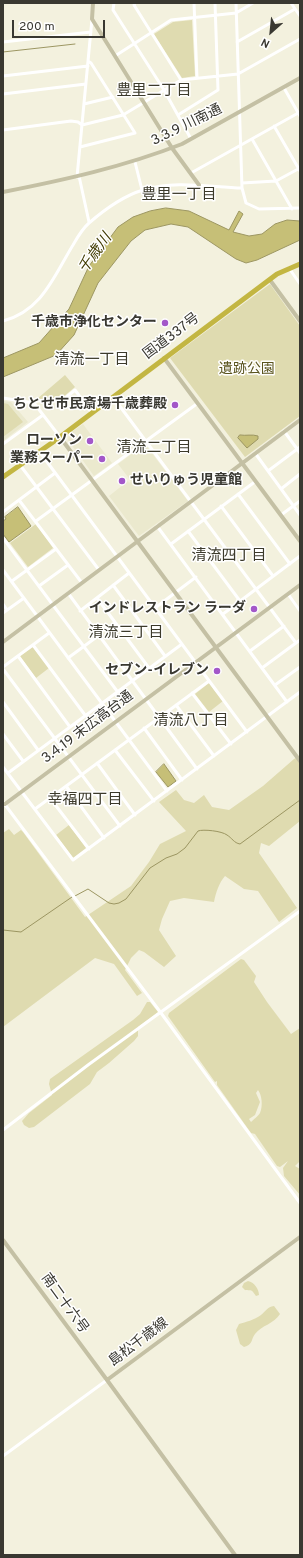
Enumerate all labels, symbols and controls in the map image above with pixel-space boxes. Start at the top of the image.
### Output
scale bar [14,12,107,38]
north arrow [251,12,291,52]
text: 200 m [19,19,55,35]
text: N [259,35,272,51]
district label: 豊里二丁目 [117,83,191,101]
street label: 3.3.9 川南通 [149,102,225,150]
district label: 豊里一丁目 [142,187,216,205]
water label: 千歳川 [75,231,117,277]
street label: 国道337号 [141,310,203,364]
place label: 千歳市浄化センター [31,315,157,331]
marker: 千歳市浄化センター [160,318,170,328]
district label: 清流一丁目 [55,352,129,370]
park label: 遺跡公園 [219,362,275,378]
place label: ちとせ市民斎場千歳葬殿 [13,397,167,413]
marker: ちとせ市民斎場千歳葬殿 [170,400,180,410]
place label: ローソン [26,433,82,449]
marker: ローソン [85,436,95,446]
district label: 清流二丁目 [117,440,191,458]
place label: 業務スーパー [10,451,94,467]
marker: 業務スーパー [97,454,107,464]
place label: せいりゅう児童館 [130,473,242,489]
marker: せいりゅう児童館 [117,476,127,486]
district label: 清流四丁目 [192,548,266,566]
place label: インドレストラン ラーダ [89,601,246,617]
marker: インドレストラン ラーダ [249,604,259,614]
district label: 清流三丁目 [89,625,163,643]
place label: セブン-イレブン [105,663,209,679]
marker: セブン-イレブン [212,666,222,676]
street label: 3.4.19 末広高台通 [39,688,137,768]
district label: 清流八丁目 [154,713,228,731]
district label: 幸福四丁目 [48,792,122,810]
street label: 南二十六号 [37,1271,91,1337]
street label: 島松千歳線 [106,1315,172,1371]

